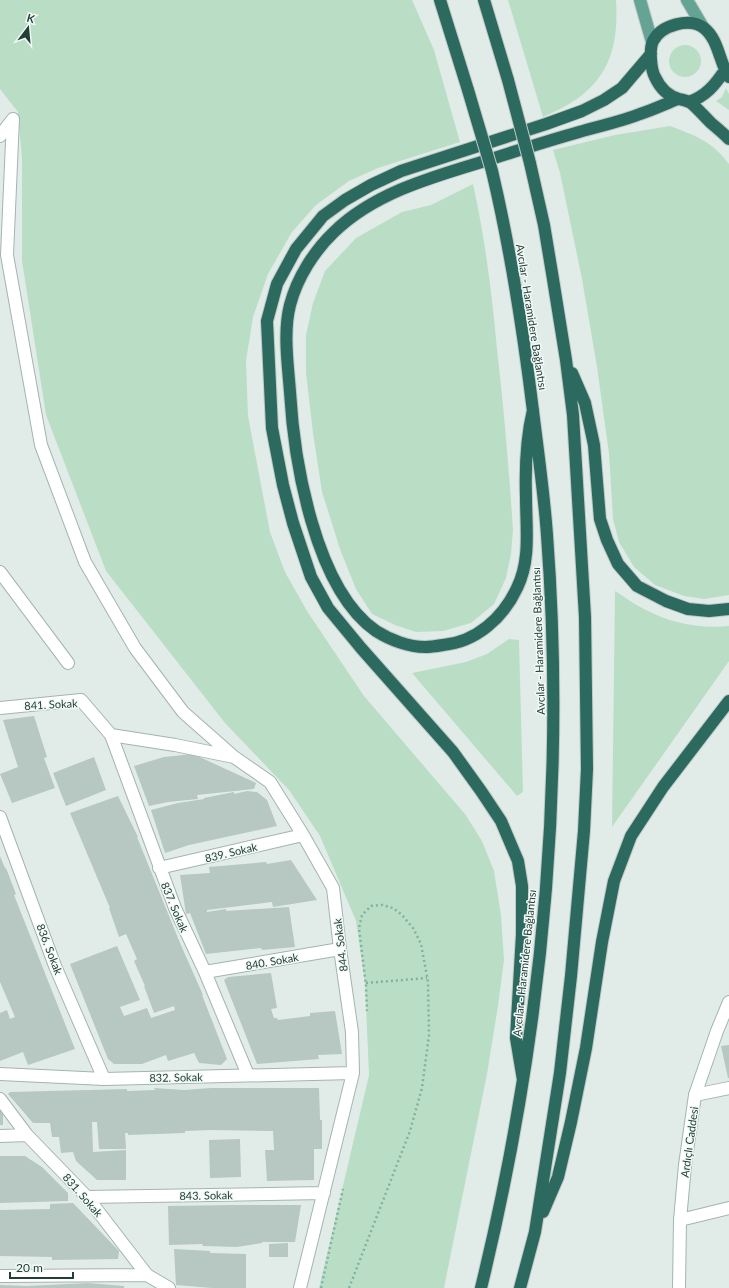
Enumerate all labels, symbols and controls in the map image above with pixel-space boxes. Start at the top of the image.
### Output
north arrow [8,8,48,48]
text: K [25,11,37,25]
street label: Avcılar - Haramidere Bağlantısı [514,243,550,391]
street label: Avcılar - Haramidere Bağlantısı [529,567,547,715]
street label: 841. Sokak [24,696,78,712]
street label: 839. Sokak [204,840,259,864]
street label: 837. Sokak [159,880,192,934]
street label: Avcılar - Haramidere Bağlantısı [510,889,538,1037]
street label: 844. Sokak [330,917,350,972]
street label: 836. Sokak [34,922,66,977]
street label: 840. Sokak [245,950,300,972]
street label: 832. Sokak [149,1070,203,1084]
street label: Ardıçlı Caddesi [678,1105,700,1178]
street label: 831. Sokak [61,1171,106,1220]
street label: 843. Sokak [179,1188,233,1202]
scale bar [10,1254,73,1280]
text: 20 m [16,1260,43,1275]

